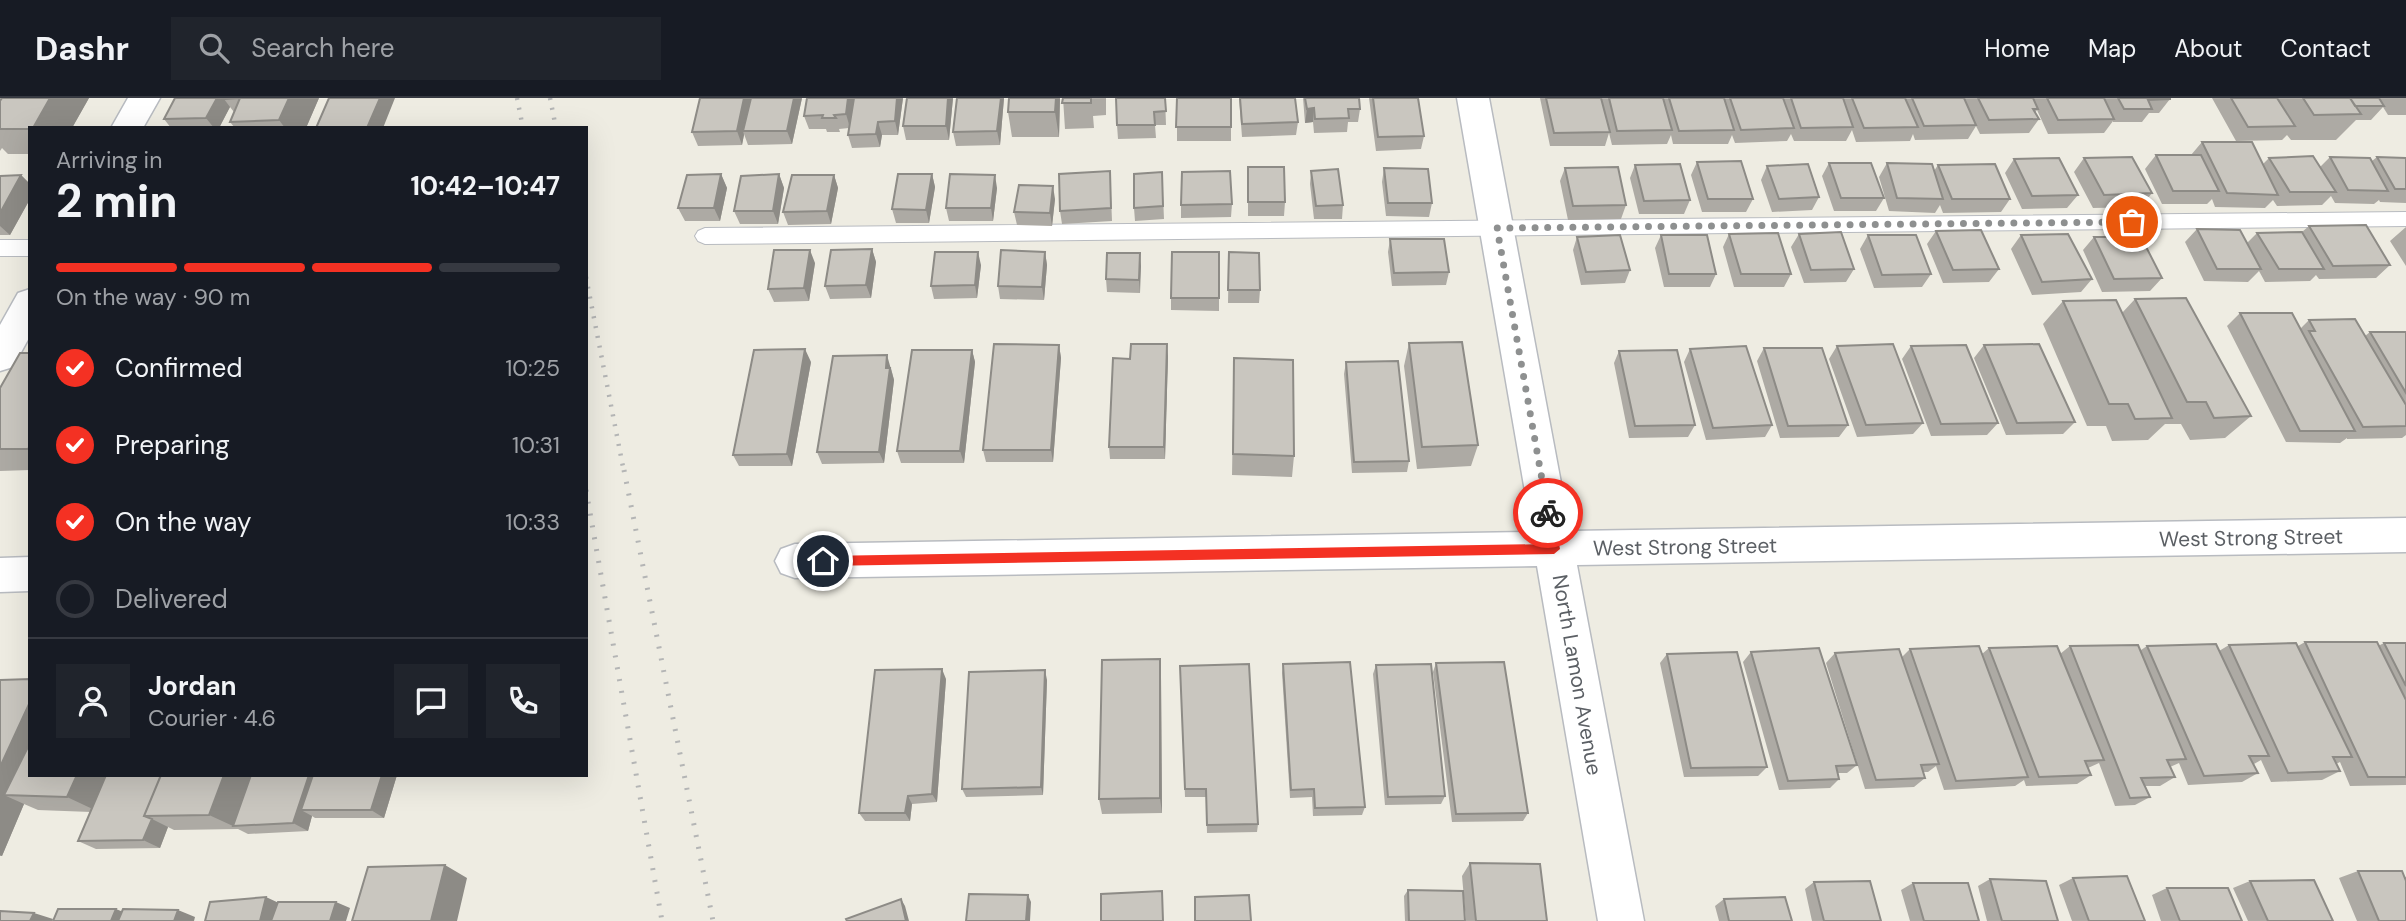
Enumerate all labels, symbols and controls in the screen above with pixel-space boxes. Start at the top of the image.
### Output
search box [171,17,661,80]
text: Dashr [35,27,129,70]
icon: search [195,29,233,67]
text: Search here [251,31,395,65]
text: Home [1984,33,2050,64]
text: Map [2088,33,2136,64]
text: About [2174,33,2243,64]
text: Contact [2281,33,2371,64]
text: Arriving in [56,145,162,175]
text: 10:42–10:47 [410,169,560,203]
text: 2 min [56,171,178,231]
pin [2102,192,2162,252]
icon: bag [2113,203,2151,241]
text: On the way · 90 m [56,282,250,312]
icon: check [56,349,94,387]
text: Confirmed [115,351,242,385]
text: 10:25 [505,353,560,383]
icon: check [56,426,94,464]
text: Preparing [115,428,230,462]
text: 10:31 [512,430,560,460]
courier [1513,478,1583,548]
icon: bike [1529,494,1567,532]
icon: check [56,503,94,541]
text: On the way [115,505,251,539]
text: 10:33 [505,507,560,537]
street label: West Strong Street [2159,522,2343,554]
pin [793,531,853,591]
street label: West Strong Street [1593,531,1777,563]
icon: home [804,542,842,580]
street label: North Lamon Avenue [1546,572,1608,778]
text: Delivered [115,582,228,616]
button: person [56,664,130,738]
button: chat [394,664,468,738]
button: phone [486,664,560,738]
text: Jordan [148,669,237,703]
text: Courier · 4.6 [148,703,276,733]

